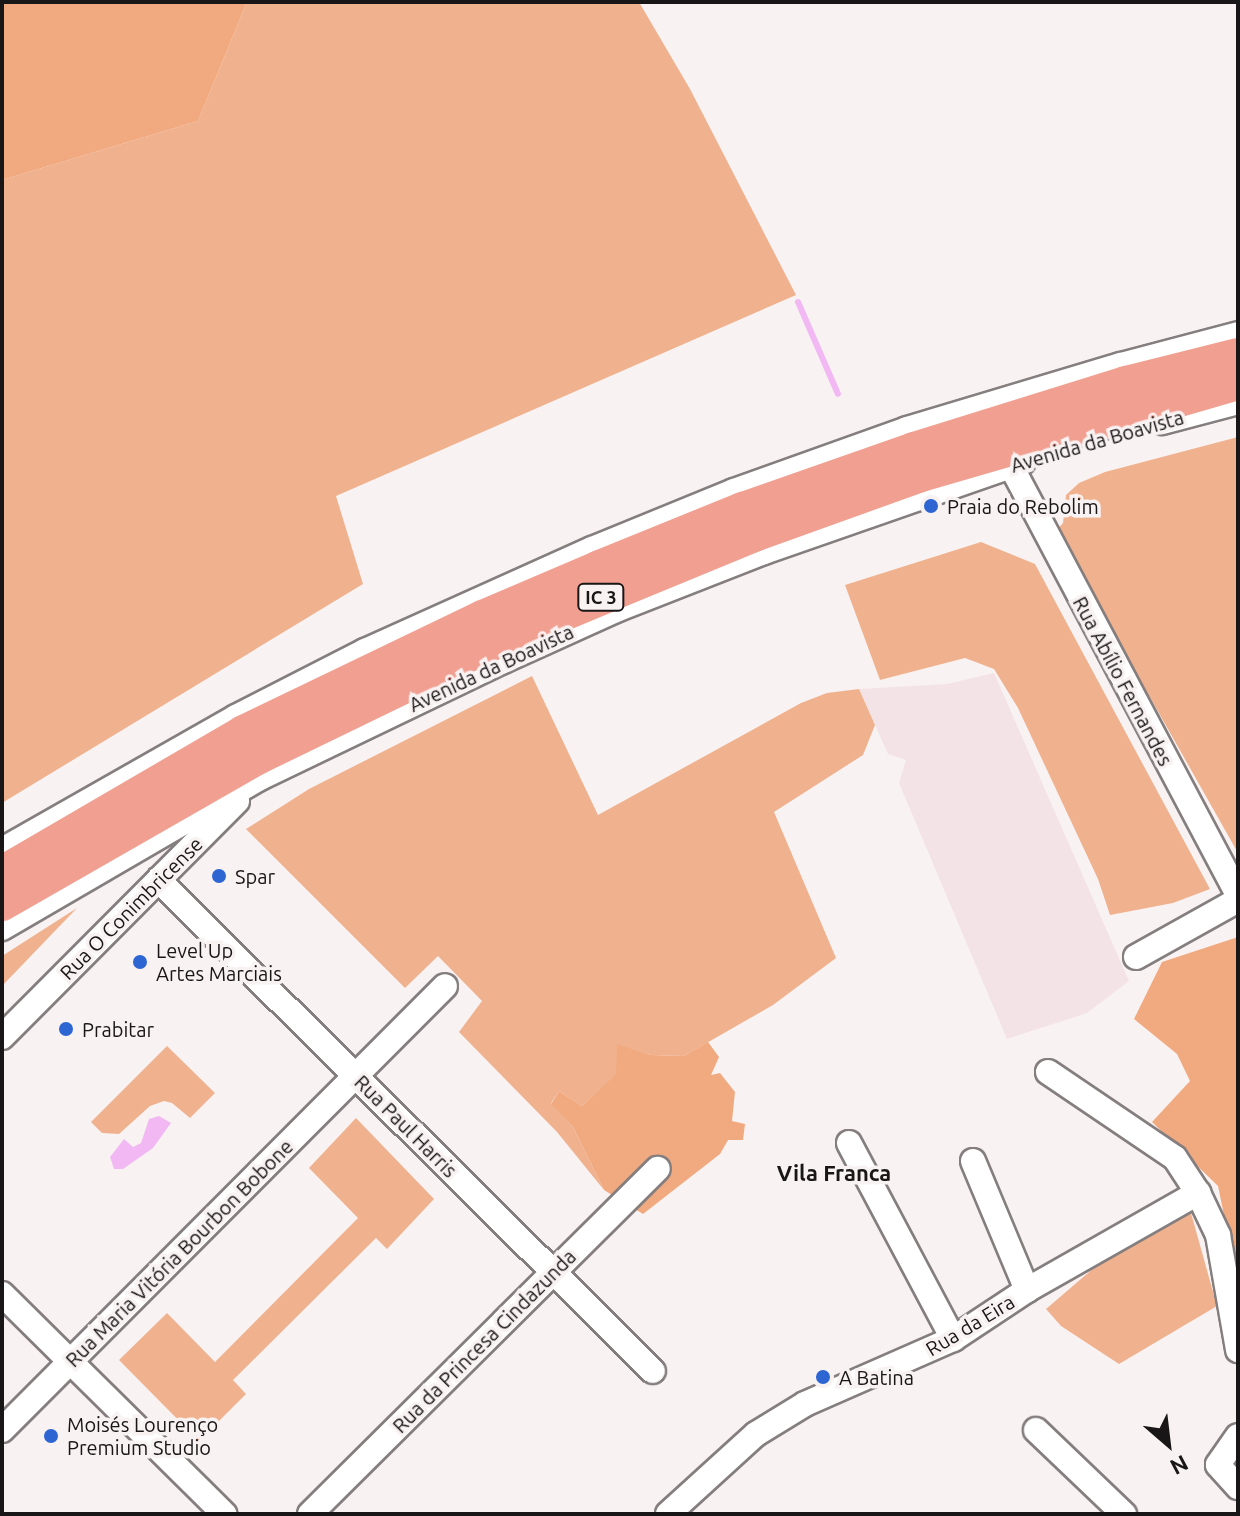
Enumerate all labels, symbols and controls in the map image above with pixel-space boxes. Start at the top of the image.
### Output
street label: Avenida da Boavista [1008,405,1186,477]
place label: Praia do Rebolim [947,494,1099,518]
marker: Praia do Rebolim [922,497,940,515]
road number: IC 3 [577,583,625,611]
street label: Rua Abílio Fernandes [1068,592,1178,770]
street label: Avenida da Boavista [405,619,577,717]
street label: Rua O Conimbricense [55,832,207,984]
place label: Spar [235,864,275,888]
marker: Spar [210,867,228,885]
place label: Level Up Artes Marciais [156,938,282,985]
marker: Level Up Artes Marciais [131,953,149,971]
place label: Prabitar [82,1017,154,1041]
marker: Prabitar [57,1020,75,1038]
street label: Rua Paul Harris [350,1070,462,1182]
street label: Rua Maria Vitória Bourbon Bobone [60,1134,298,1372]
district label: Vila Franca [777,1160,891,1186]
street label: Rua da Princesa Cindazunda [387,1244,581,1438]
street label: Rua da Eira [921,1289,1019,1361]
place label: A Batina [839,1365,914,1389]
marker: A Batina [814,1368,832,1386]
north arrow [1128,1404,1208,1484]
place label: Moisés Lourenço Premium Studio [67,1412,218,1459]
marker: Moisés Lourenço Premium Studio [42,1427,60,1445]
text: N [1166,1451,1193,1481]

